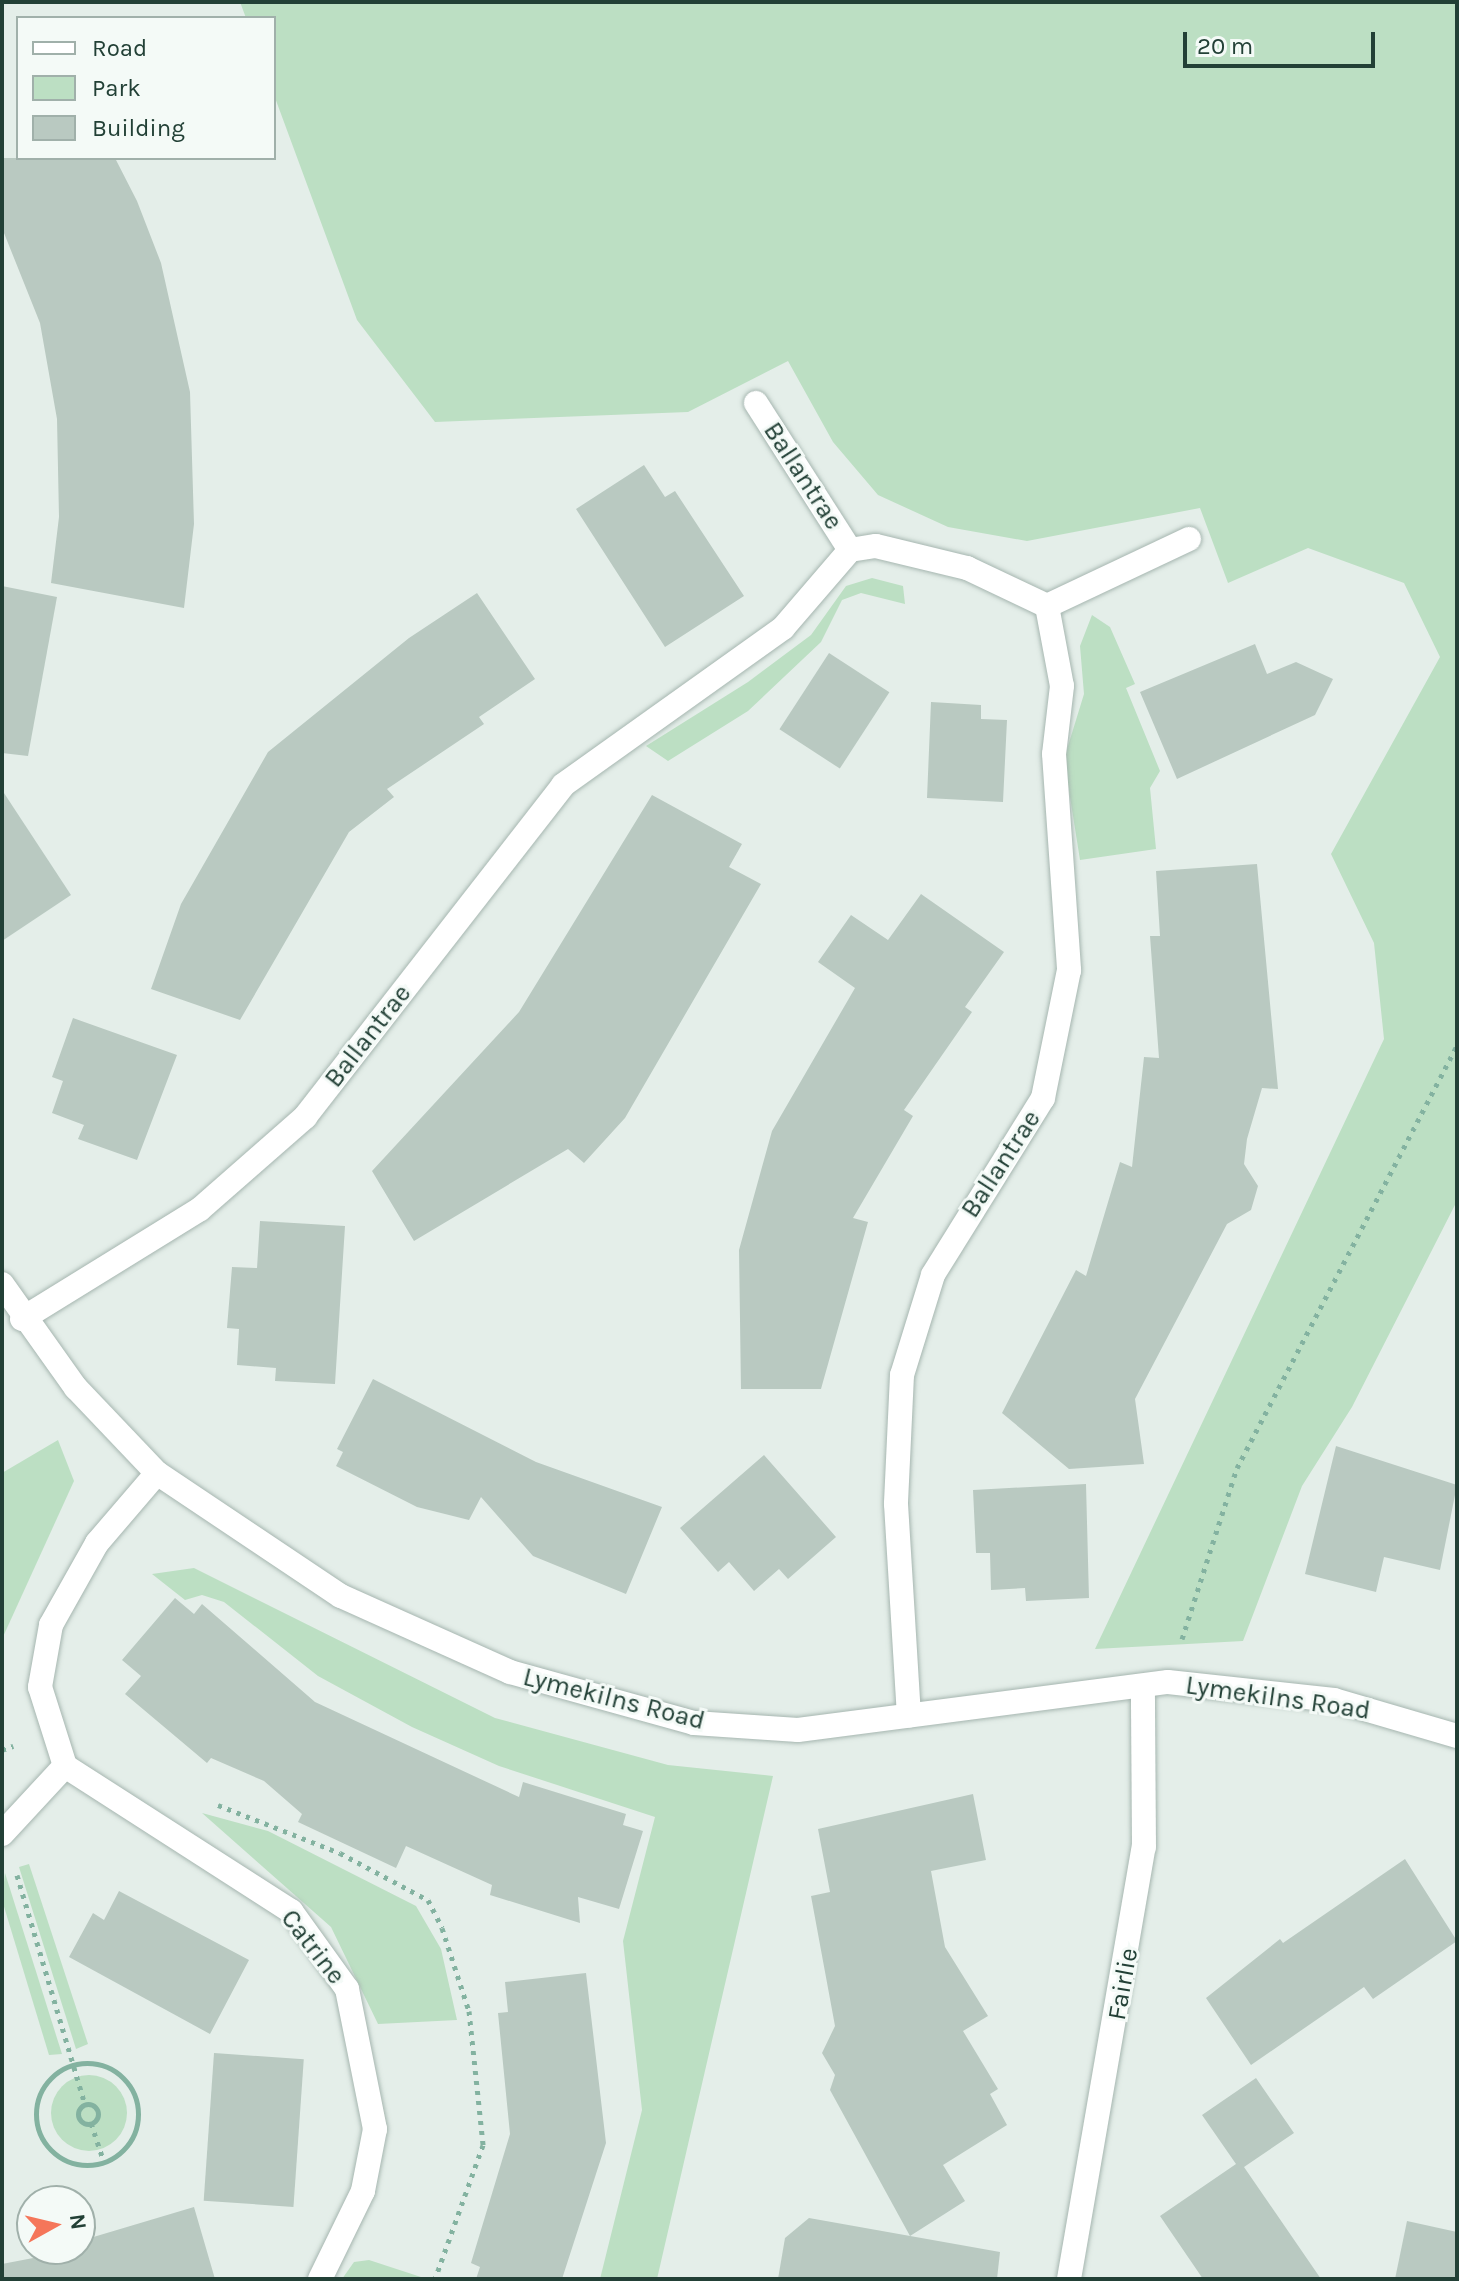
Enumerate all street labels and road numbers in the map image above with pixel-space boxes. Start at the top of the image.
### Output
street label: Ballantrae [757,416,849,536]
street label: Ballantrae [318,978,418,1094]
street label: Ballantrae [955,1104,1047,1224]
street label: Lymekilns Road [520,1661,708,1737]
street label: Lymekilns Road [1184,1670,1372,1726]
street label: Catrine [274,1903,352,1991]
street label: Fairlie [1101,1945,1145,2023]

